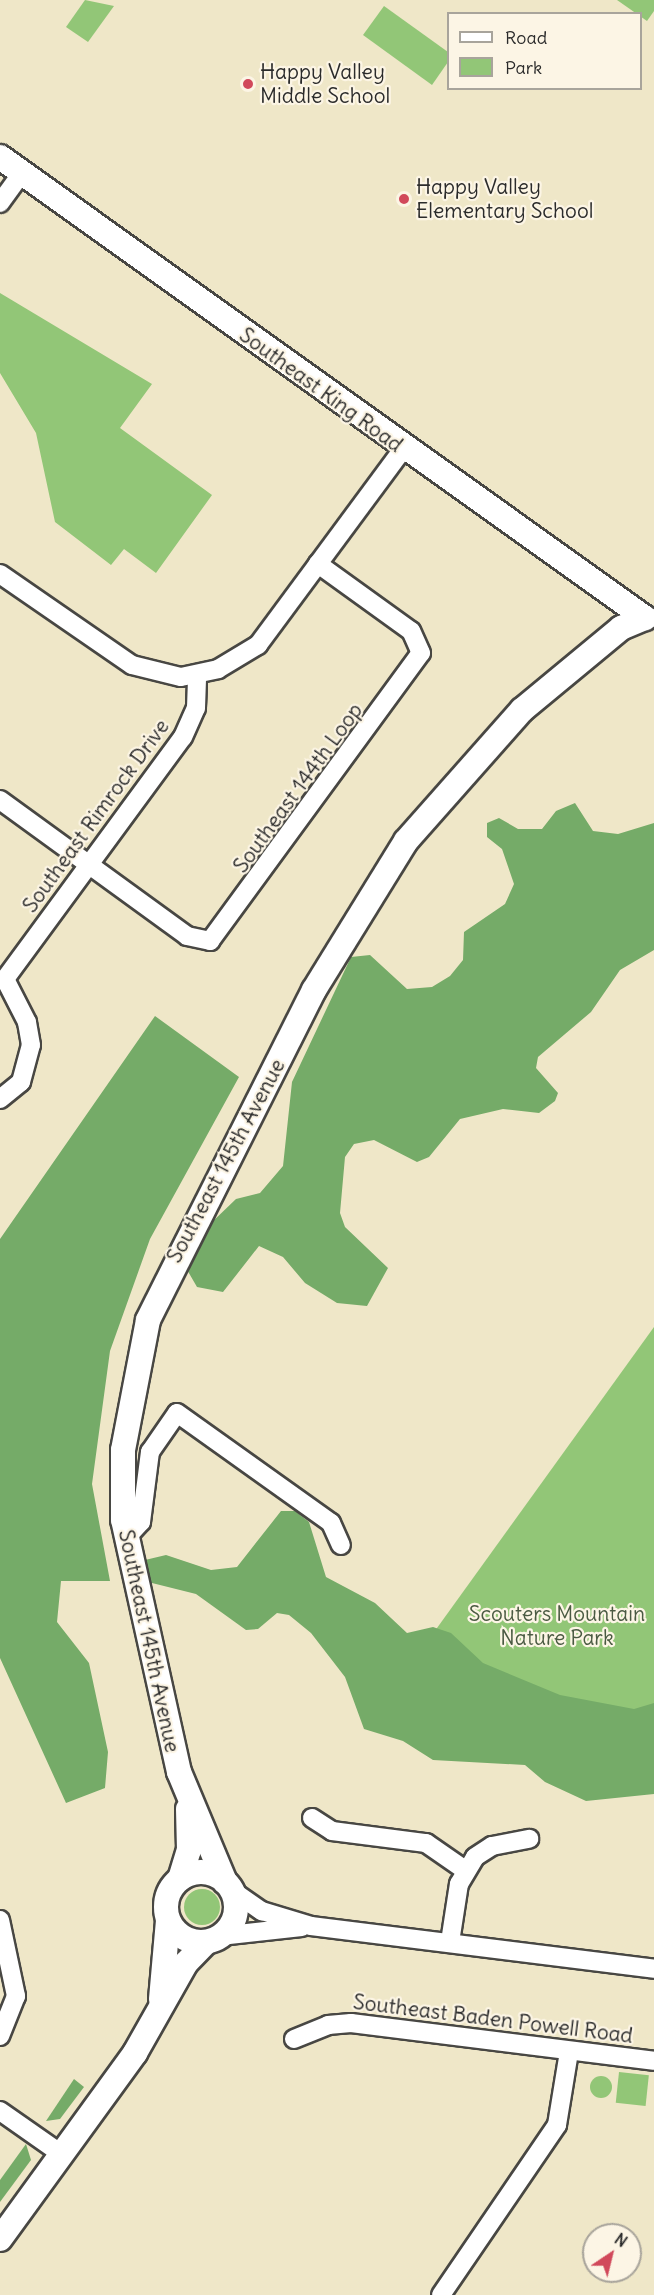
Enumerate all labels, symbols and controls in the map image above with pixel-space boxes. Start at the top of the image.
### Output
legend [447,12,642,90]
text: Road [505,26,547,49]
text: Park [505,56,542,79]
place label: Happy Valley Middle School [260,59,390,109]
marker: Happy Valley Middle School [241,77,255,91]
place label: Happy Valley Elementary School [416,174,593,224]
marker: Happy Valley Elementary School [397,192,411,206]
street label: Southeast King Road [234,322,408,458]
street label: Southeast 144th Loop [228,698,368,878]
street label: Southeast Rimrock Drive [17,715,175,917]
street label: Southeast 145th Avenue [162,1055,290,1267]
street label: Southeast 145th Avenue [113,1527,185,1755]
park label: Scouters Mountain Nature Park [469,1601,645,1651]
street label: Southeast Baden Powell Road [352,1989,634,2049]
north arrow [582,2223,642,2283]
text: N [611,2229,631,2251]

